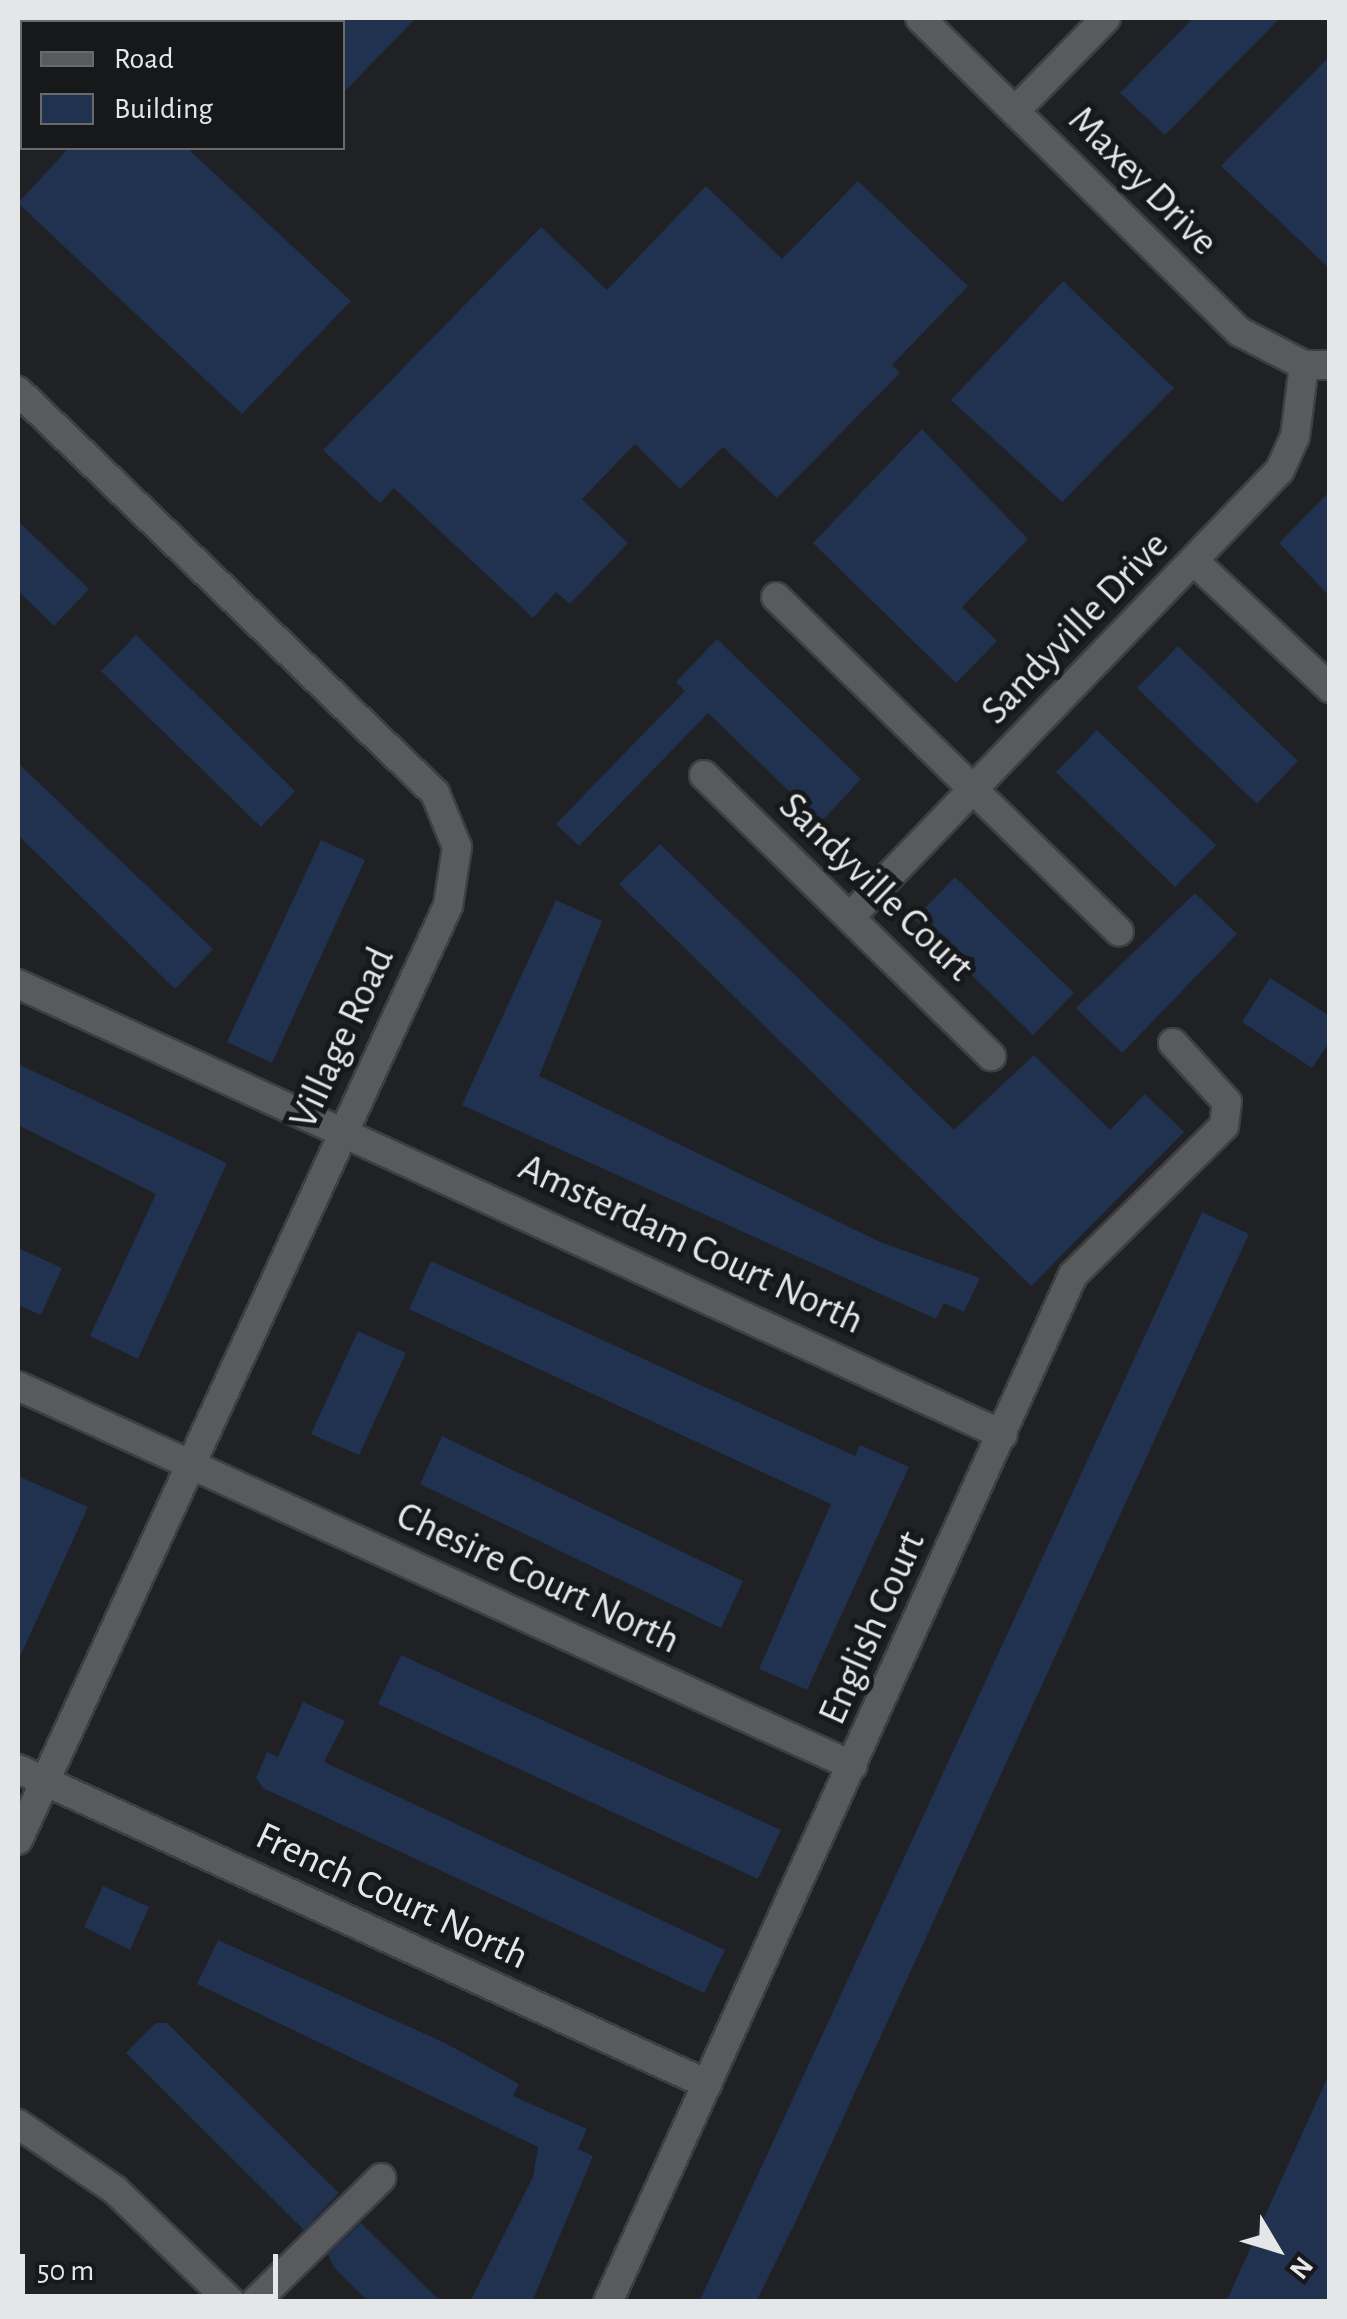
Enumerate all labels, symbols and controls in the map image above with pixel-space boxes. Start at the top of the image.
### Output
legend [20,20,345,150]
text: Road [114,44,174,74]
text: Building [114,94,213,124]
street label: Maxey Drive [1058,96,1228,266]
street label: Sandyville Drive [971,522,1179,734]
street label: Sandyville Court [769,782,983,992]
street label: Village Road [279,940,405,1136]
street label: Amsterdam Court North [511,1143,871,1345]
street label: Chesire Court North [389,1491,687,1665]
street label: English Court [808,1524,936,1732]
street label: French Court North [248,1812,536,1980]
north arrow [1227,2199,1327,2299]
scale bar [25,2234,282,2296]
text: N [1284,2251,1318,2284]
text: 50 m [37,2256,94,2286]

